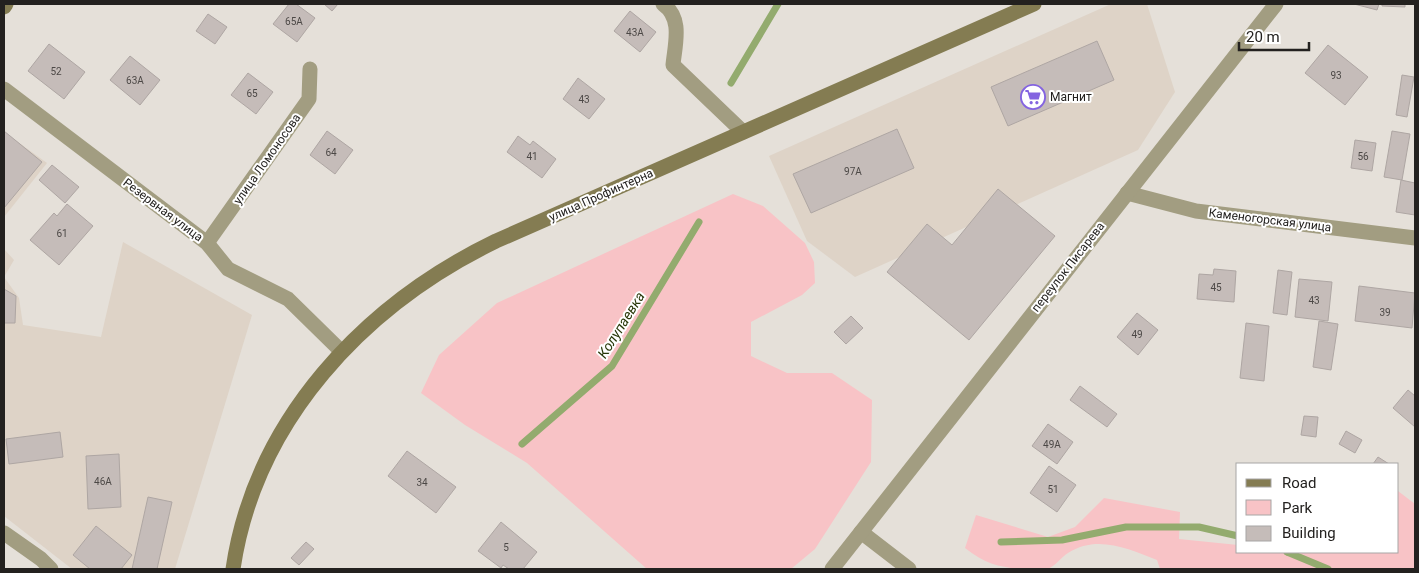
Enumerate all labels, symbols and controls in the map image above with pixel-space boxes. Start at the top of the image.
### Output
house number: 65А [285,16,303,27]
scale bar [1239,20,1309,52]
house number: 43А [626,27,644,38]
text: 20 m [1246,28,1280,46]
house number: 52 [50,66,62,77]
house number: 93 [1330,70,1342,81]
house number: 63А [126,75,144,86]
supermarket icon: Магнит [1020,84,1046,110]
house number: 65 [246,88,258,99]
place label: Магнит [1050,90,1092,104]
house number: 43 [578,94,590,105]
street label: улица Ломоносова [230,111,304,207]
house number: 64 [325,147,337,158]
house number: 41 [526,151,538,162]
house number: 56 [1357,151,1369,162]
street label: улица Профинтерна [547,166,655,224]
house number: 97А [844,166,862,177]
street label: Резервная улица [121,176,205,244]
street label: Каменогорская улица [1208,206,1332,234]
street label: переулок Писарева [1029,219,1107,315]
house number: 61 [56,228,68,239]
house number: 45 [1210,282,1222,293]
water label: Колупаевка [594,289,648,361]
house number: 43 [1308,295,1320,306]
house number: 39 [1379,307,1391,318]
house number: 49 [1131,329,1143,340]
house number: 49А [1043,439,1061,450]
legend [1236,463,1399,553]
text: Road [1282,474,1316,492]
house number: 46А [94,476,112,487]
house number: 34 [416,477,428,488]
house number: 51 [1047,484,1059,495]
text: Park [1282,499,1313,517]
text: Building [1282,524,1336,542]
house number: 5 [503,542,509,553]

